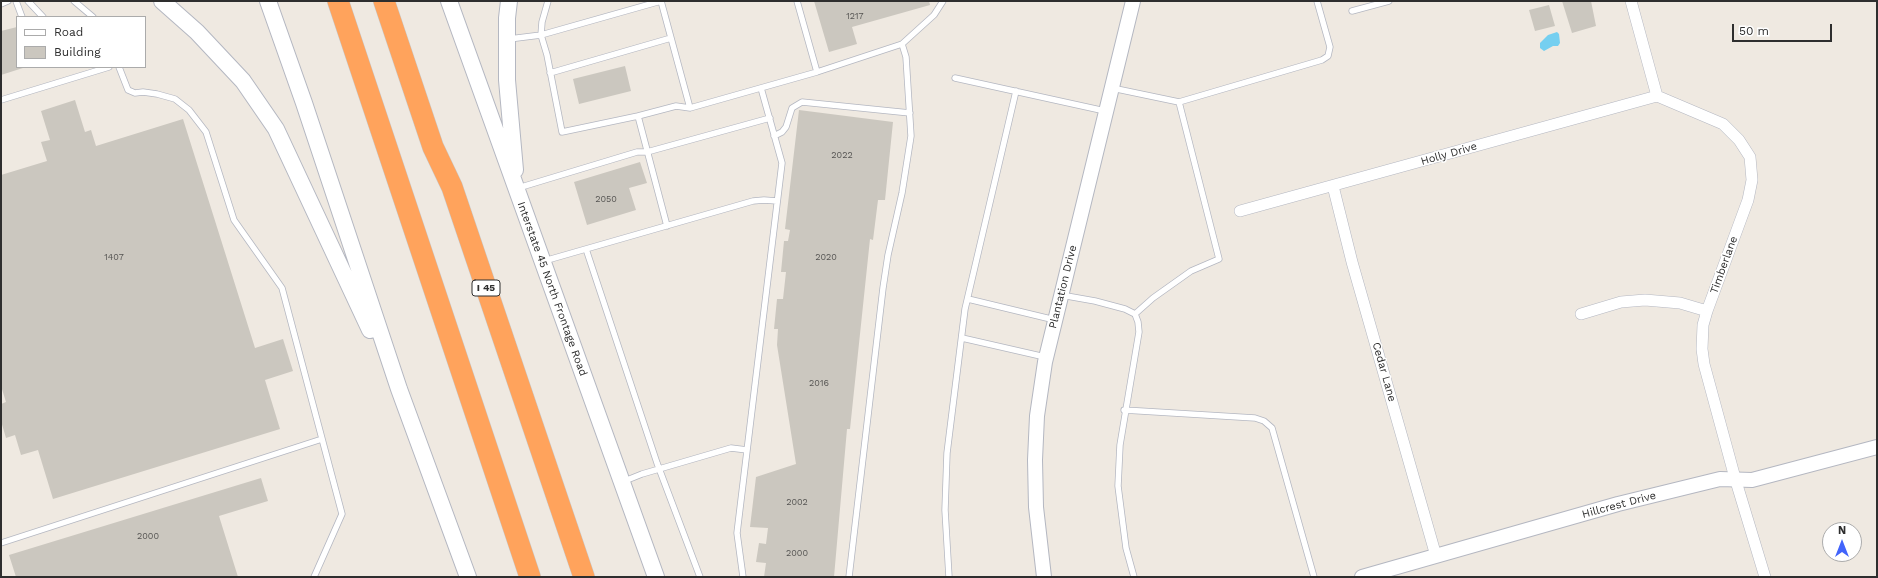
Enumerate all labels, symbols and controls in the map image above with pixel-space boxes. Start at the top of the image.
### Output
house number: 1217 [846,11,864,21]
legend [16,16,146,68]
scale bar [1734,16,1834,42]
text: 50 m [1739,24,1769,38]
text: Road [54,25,83,39]
text: Building [54,45,101,59]
street label: Holly Drive [1419,140,1479,168]
house number: 2022 [831,150,853,160]
house number: 2050 [595,194,617,204]
street label: Interstate 45 North Frontage Road [514,200,590,378]
street label: Timberlane [1707,234,1741,296]
street label: Plantation Drive [1046,244,1080,330]
house number: 1407 [104,252,124,262]
house number: 2020 [815,252,837,262]
road number: I 45 [472,280,500,296]
street label: Cedar Lane [1369,341,1399,403]
house number: 2016 [809,378,829,388]
street label: Hillcrest Drive [1581,489,1657,521]
house number: 2002 [786,497,808,507]
north arrow [1822,522,1862,562]
text: N [1838,524,1846,537]
house number: 2000 [137,531,159,541]
house number: 2000 [786,548,808,558]

